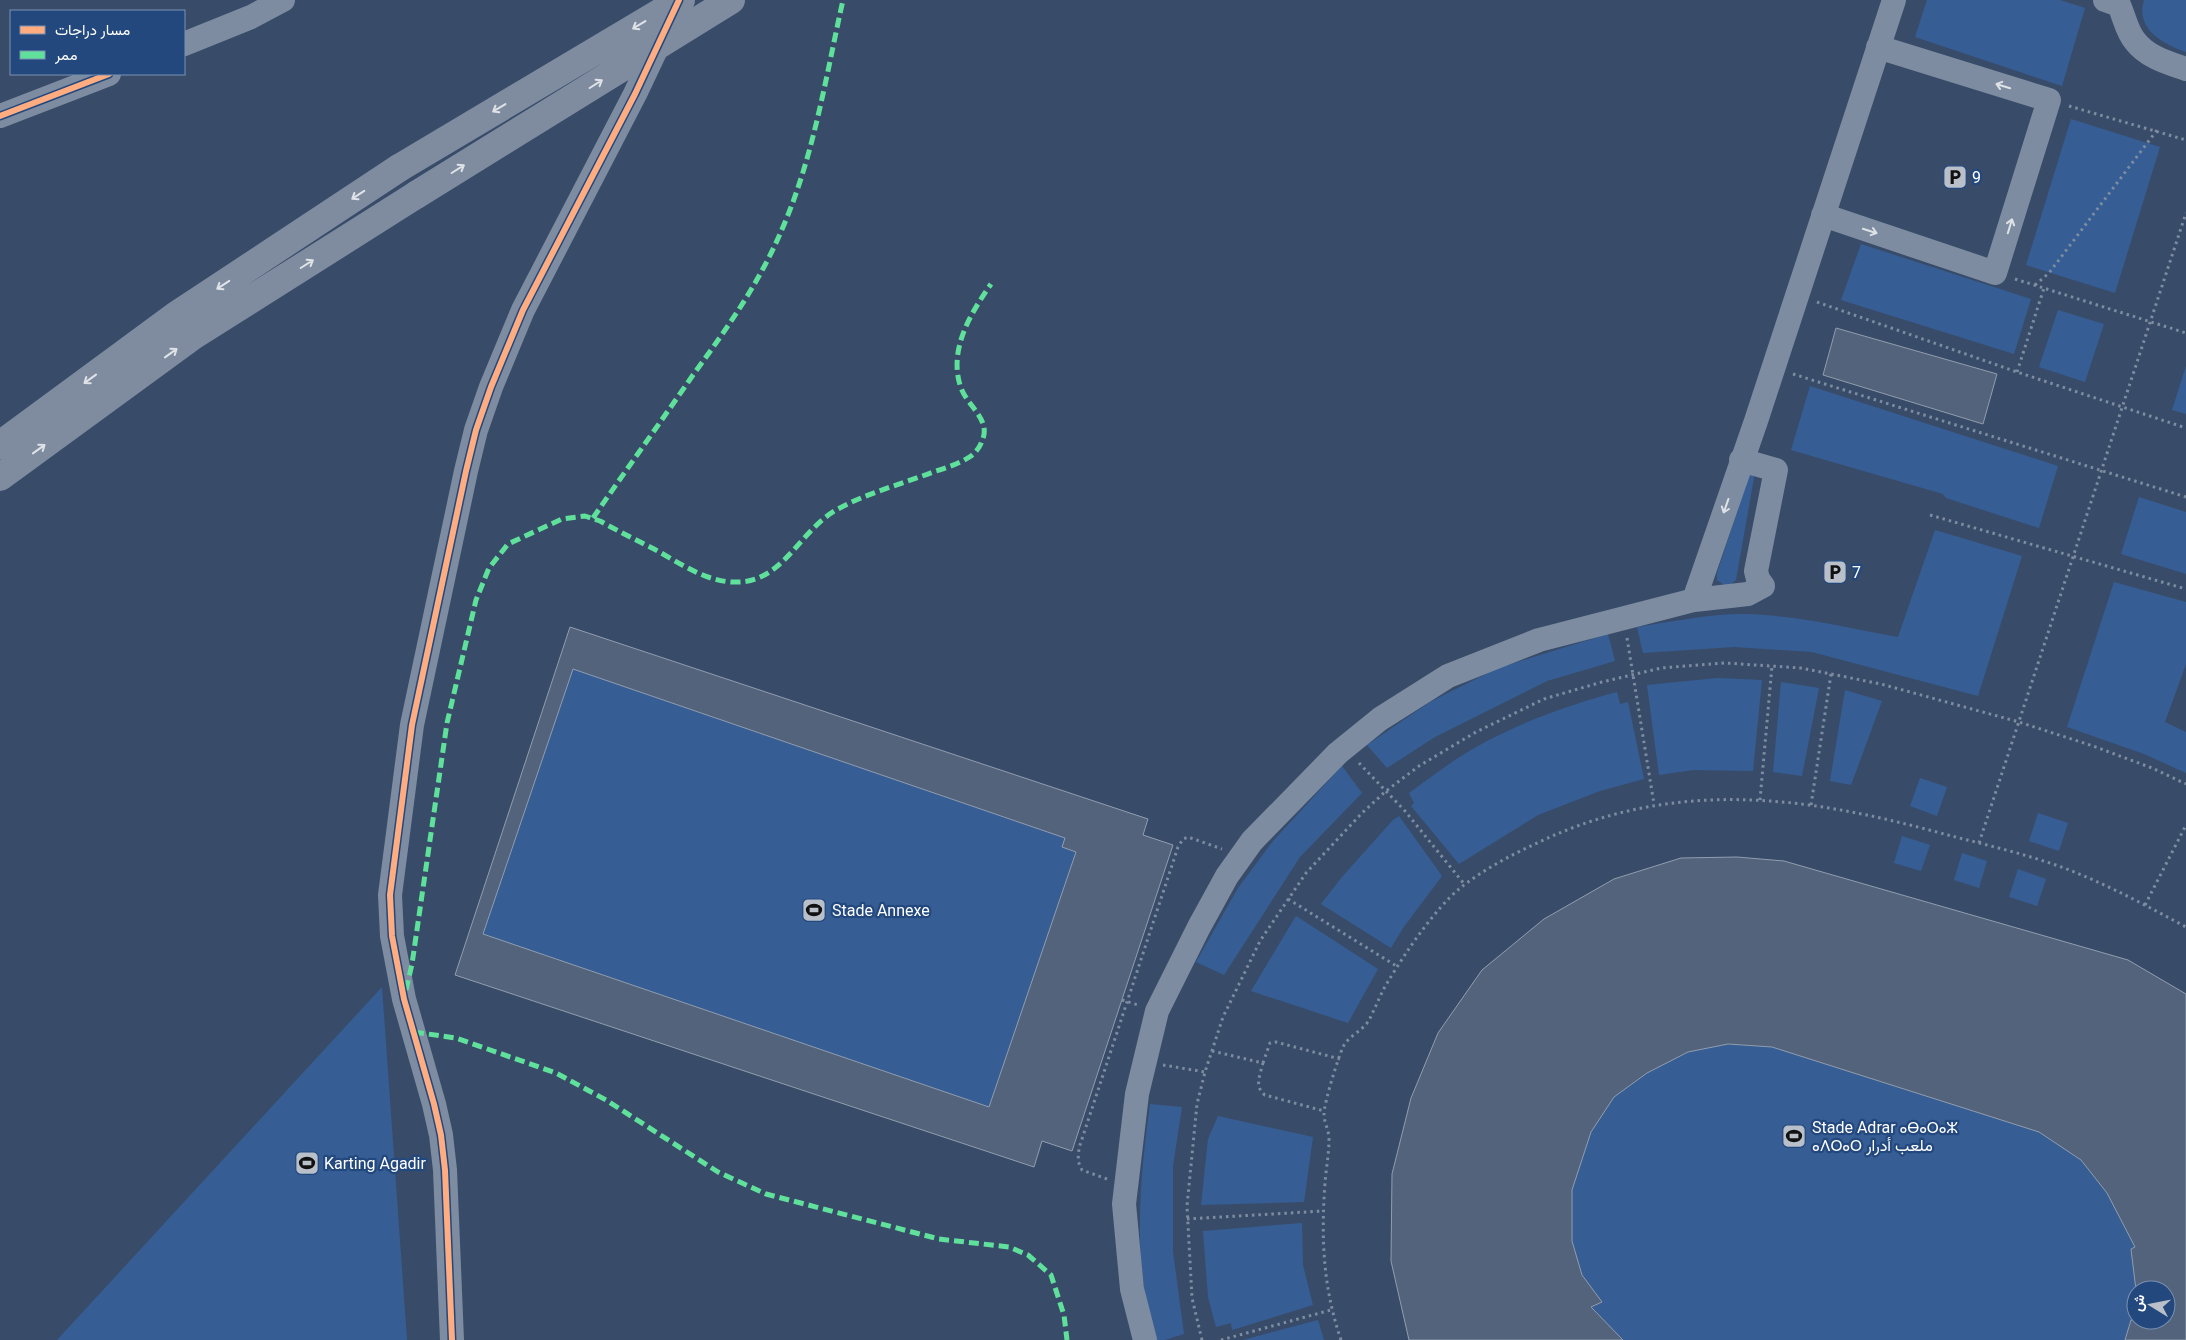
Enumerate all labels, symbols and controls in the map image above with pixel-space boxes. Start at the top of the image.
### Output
legend [10,10,185,75]
one-way arrow [632,20,646,30]
text: مسار دراجات [55,21,130,39]
text: ممر [54,46,77,64]
one-way arrow [589,78,603,89]
one-way arrow [1995,81,2011,90]
one-way arrow [493,104,507,114]
one-way arrow [450,164,464,174]
parking icon: 9 [1942,164,1968,190]
place label: 9 [1972,168,1981,187]
one-way arrow [352,190,366,200]
one-way arrow [2005,219,2015,235]
one-way arrow [1861,227,1877,236]
one-way arrow [300,259,314,270]
one-way arrow [216,280,230,290]
one-way arrow [164,348,178,358]
one-way arrow [83,374,97,384]
one-way arrow [32,443,45,454]
one-way arrow [1721,498,1730,513]
parking icon: 7 [1822,559,1848,585]
place label: 7 [1852,563,1861,582]
sports icon: Stade Annexe [801,897,827,923]
place label: Stade Annexe [832,901,930,920]
place label: Stade Adrar ⴰⴱⴰⵔⴰⵣ ⴰⴷⵔⴰⵔ ملعب أدرار [1812,1118,1958,1156]
sports icon: Stade Adrar ⴰⴱⴰⵔⴰⵣ ⴰⴷⵔⴰⵔ ملعب أدرار [1781,1123,1807,1149]
sports icon: Karting Agadir [294,1150,320,1176]
place label: Karting Agadir [324,1154,427,1173]
north arrow [2126,1280,2176,1330]
text: ش [2129,1293,2149,1313]

